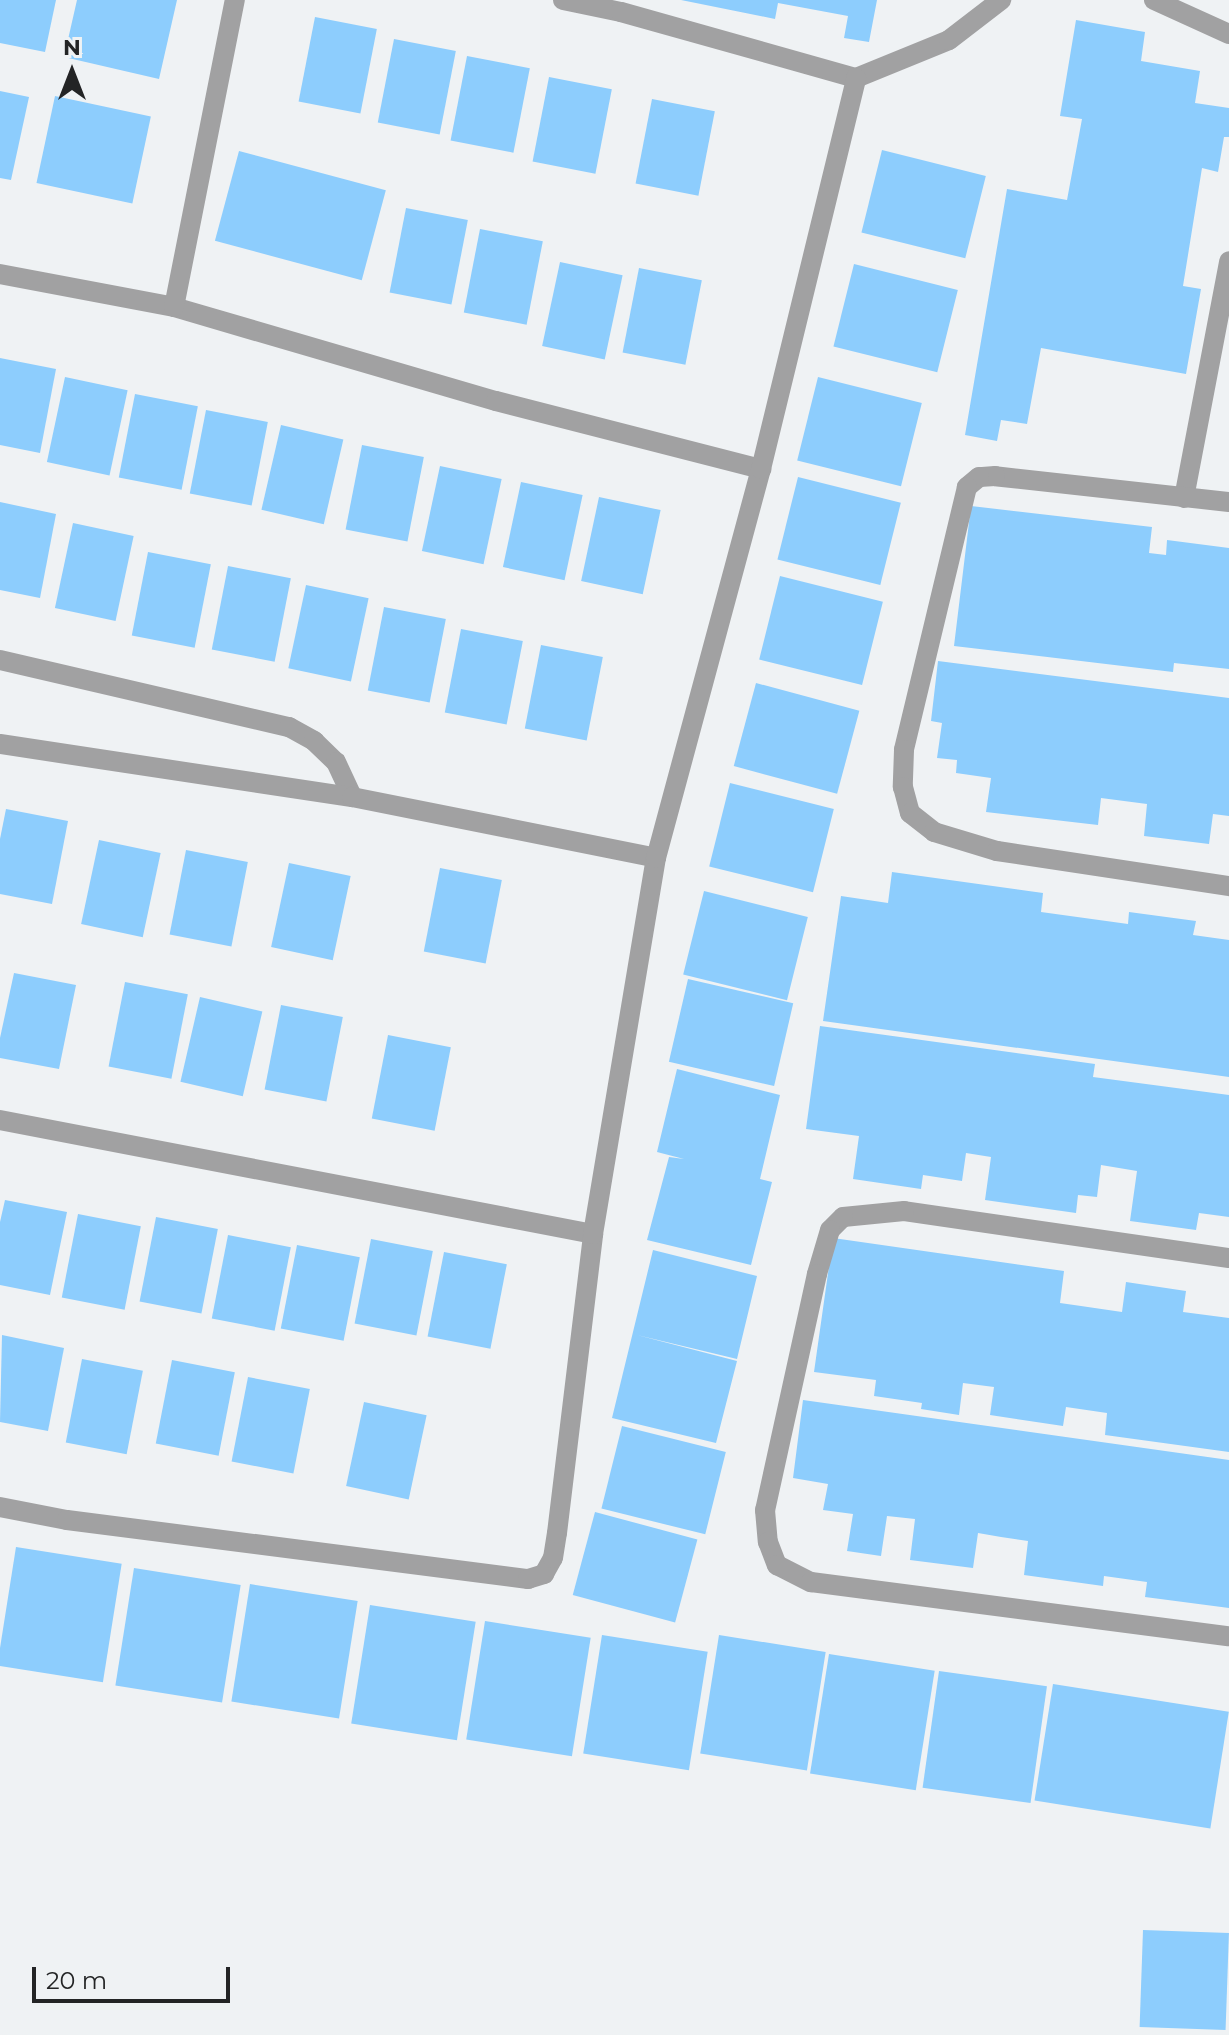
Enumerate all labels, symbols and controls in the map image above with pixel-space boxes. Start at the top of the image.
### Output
north arrow [32,32,112,112]
text: N [63,34,81,61]
scale bar [36,1951,234,2001]
text: 20 m [46,1966,107,1995]

